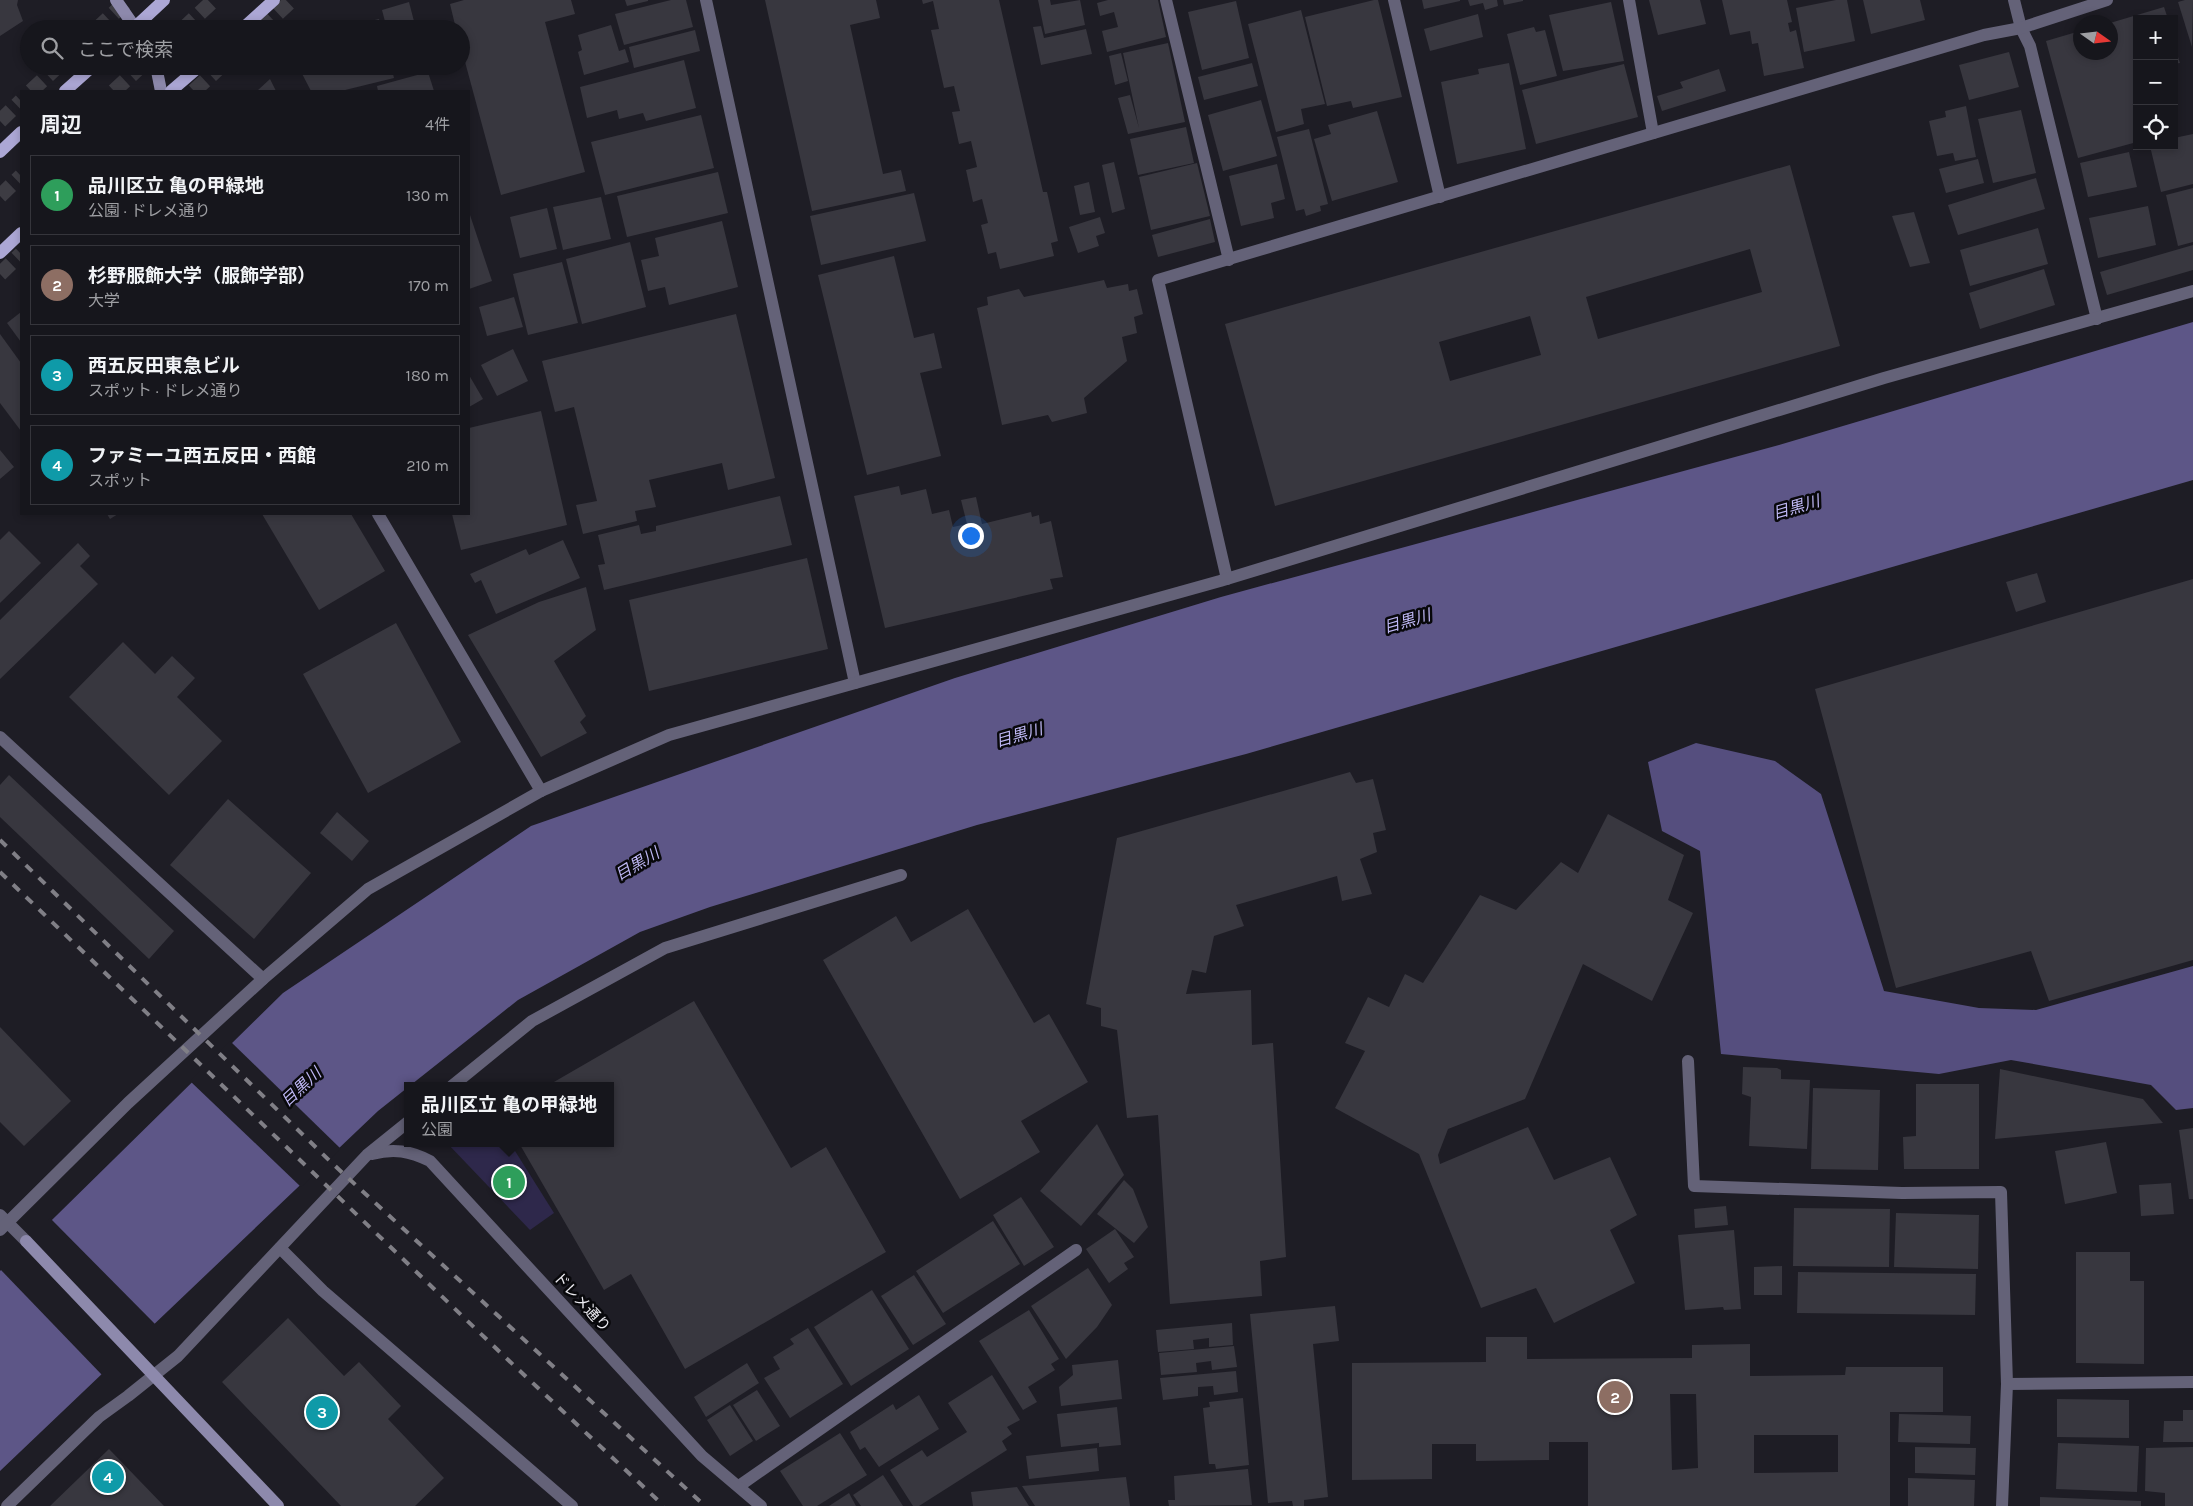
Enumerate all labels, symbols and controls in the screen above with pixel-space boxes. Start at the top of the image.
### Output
north arrow [2073,15,2118,60]
map controls [2133,15,2178,150]
button: + [2133,15,2178,60]
search box [20,20,470,75]
icon: search [38,34,66,62]
text: ここで検索 [78,39,173,61]
button: − [2133,60,2178,105]
button: locate [2133,105,2178,150]
text: 周辺 [40,113,82,137]
text: 4件 [425,115,450,134]
text: 品川区立 亀の甲緑地 [88,175,264,197]
text: 1 [54,186,60,205]
text: 130 m [406,186,449,205]
text: 公園 · ドレメ通り [88,201,210,220]
text: 杉野服飾大学（服飾学部） [88,265,316,287]
text: 2 [52,276,62,295]
text: 170 m [408,276,449,295]
text: 大学 [88,291,120,310]
text: 西五反田東急ビル [88,355,240,377]
text: 3 [52,366,62,385]
text: 180 m [406,366,449,385]
text: スポット · ドレメ通り [88,381,242,400]
text: ファミーユ西五反田・西館 [88,445,316,467]
text: 4 [52,456,62,475]
text: 210 m [406,456,449,475]
text: スポット [88,471,152,490]
water label: 目黒川 [1770,491,1824,523]
your location [958,523,984,549]
water label: 目黒川 [1381,605,1435,637]
water label: 目黒川 [993,719,1047,751]
water label: 目黒川 [612,842,664,885]
water label: 目黒川 [277,1062,326,1110]
popup [404,1082,614,1147]
text: 品川区立 亀の甲緑地 [421,1094,597,1116]
text: 公園 [421,1120,453,1139]
pin: 1 [493,1163,525,1201]
street label: ドレメ通り [550,1268,614,1336]
pin: 2 [1599,1378,1631,1416]
pin: 3 [306,1393,338,1431]
pin: 4 [92,1458,124,1496]

